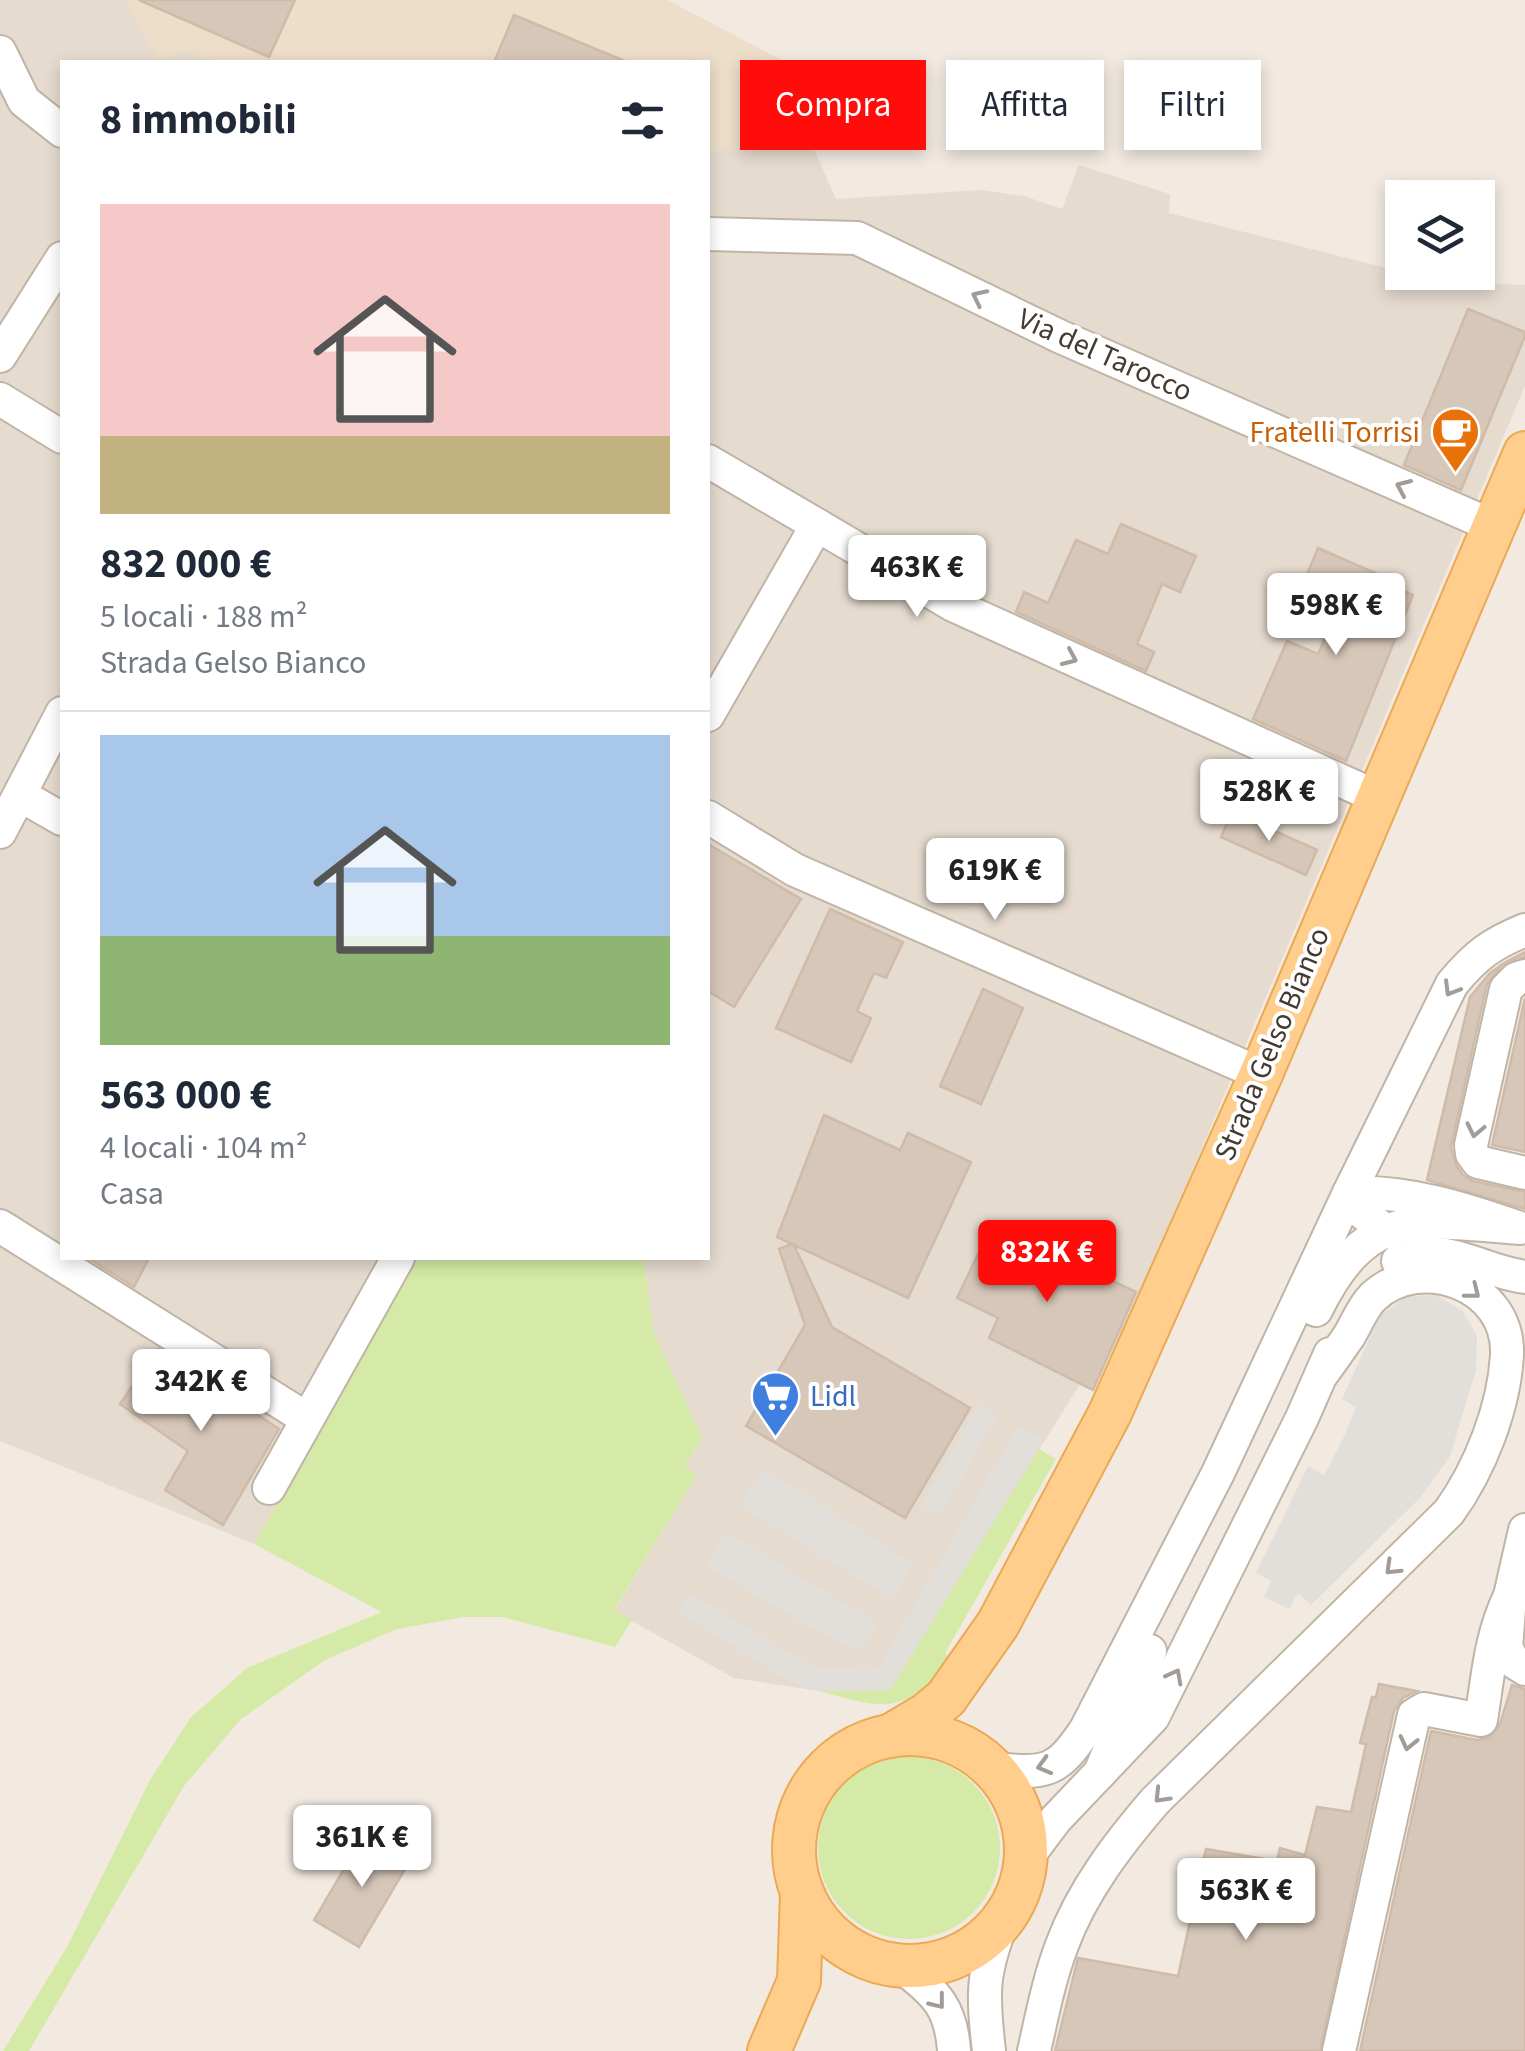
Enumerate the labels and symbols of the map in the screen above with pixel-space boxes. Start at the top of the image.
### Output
one-way arrow [971,289,989,309]
street label: Via del Tarocco [1011,297,1199,413]
cafe icon: Fratelli Torrisi [1429,406,1481,474]
place label: Fratelli Torrisi [1250,411,1420,454]
one-way arrow [1396,479,1414,499]
pin: 463K € [836,535,998,620]
pin: 598K € [1255,573,1417,658]
one-way arrow [1060,645,1078,665]
pin: 528K € [1188,759,1350,844]
pin: 619K € [914,838,1076,923]
street label: Strada Gelso Bianco [1203,921,1341,1167]
one-way arrow [1444,978,1463,996]
one-way arrow [1466,1121,1487,1138]
pin: 832K € [966,1220,1128,1305]
one-way arrow [1461,1280,1479,1297]
pin: 342K € [120,1349,282,1434]
supermarket icon: Lidl [749,1370,801,1438]
place label: Lidl [810,1375,856,1418]
one-way arrow [1386,1556,1404,1574]
one-way arrow [1163,1669,1182,1687]
one-way arrow [1399,1734,1420,1751]
one-way arrow [1035,1755,1053,1776]
one-way arrow [1155,1785,1173,1803]
pin: 361K € [281,1805,443,1890]
pin: 563K € [1165,1858,1327,1943]
one-way arrow [926,1990,944,2008]

